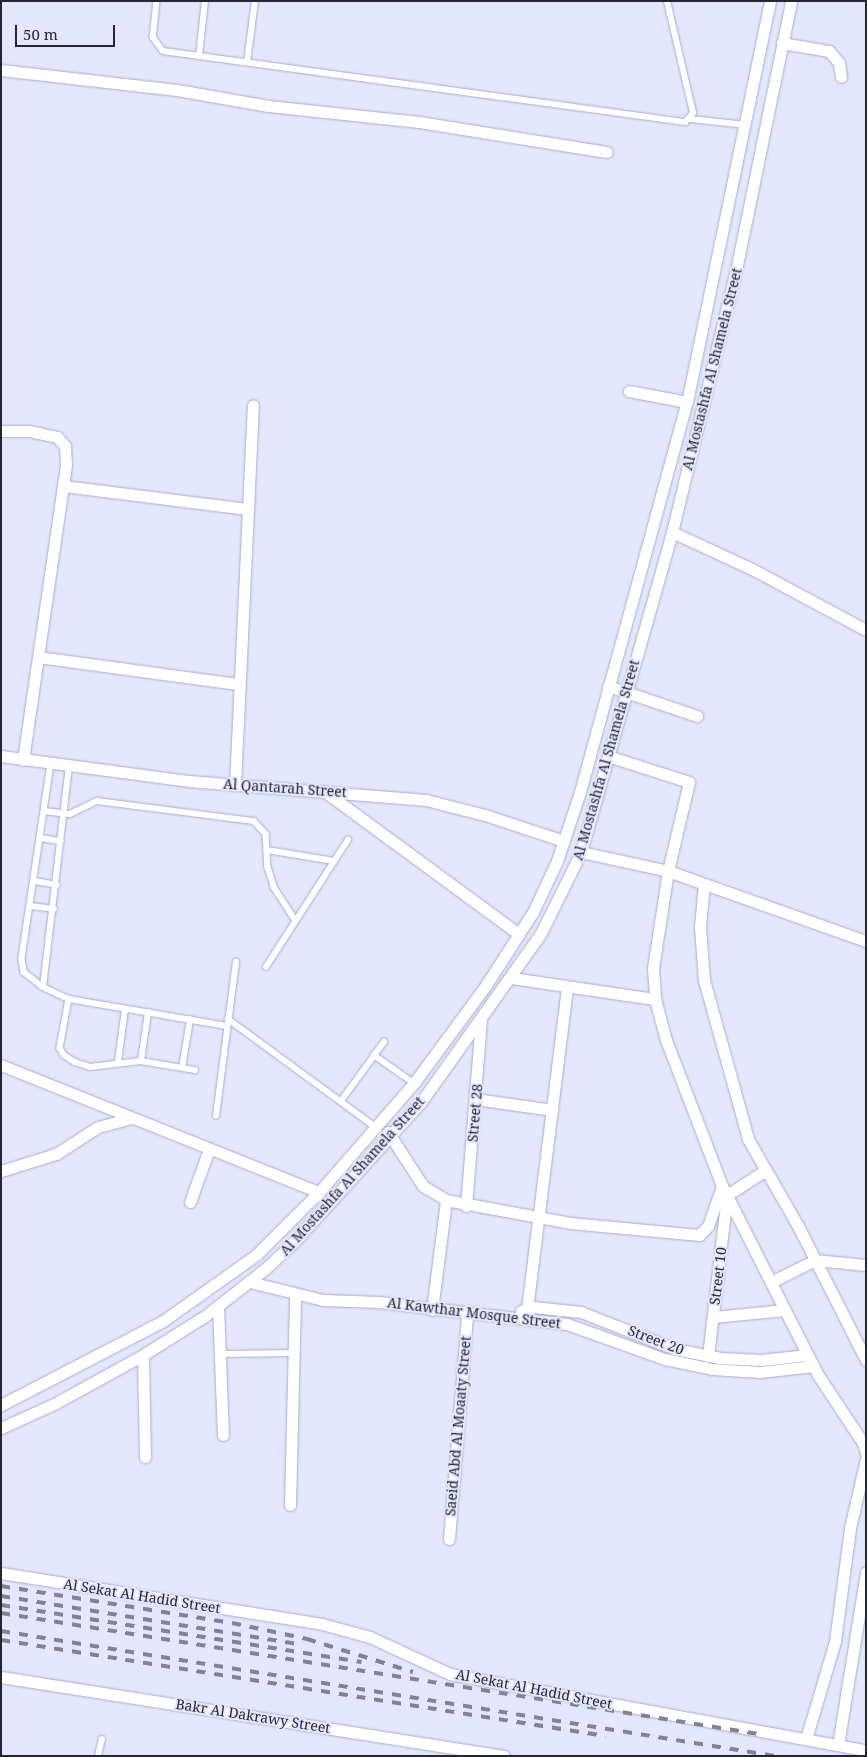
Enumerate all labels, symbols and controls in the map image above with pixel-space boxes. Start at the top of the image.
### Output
scale bar [18,15,118,47]
text: 50 m [23,24,58,44]
street label: Al Mostashfa Al Shamela Street [679,266,745,472]
street label: Al Mostashfa Al Shamela Street [569,658,643,862]
street label: Al Qantarah Street [223,775,347,801]
street label: Street 28 [464,1083,486,1143]
street label: Al Mostashfa Al Shamela Street [276,1093,428,1259]
street label: Street 10 [706,1246,730,1306]
street label: Al Kawthar Mosque Street [386,1294,562,1332]
street label: Street 20 [626,1322,686,1358]
street label: Saeid Abd Al Moaaty Street [442,1335,474,1517]
street label: Al Sekat Al Hadid Street [62,1575,222,1617]
street label: Al Sekat Al Hadid Street [454,1666,614,1712]
street label: Bakr Al Dakrawy Street [174,1695,332,1737]

